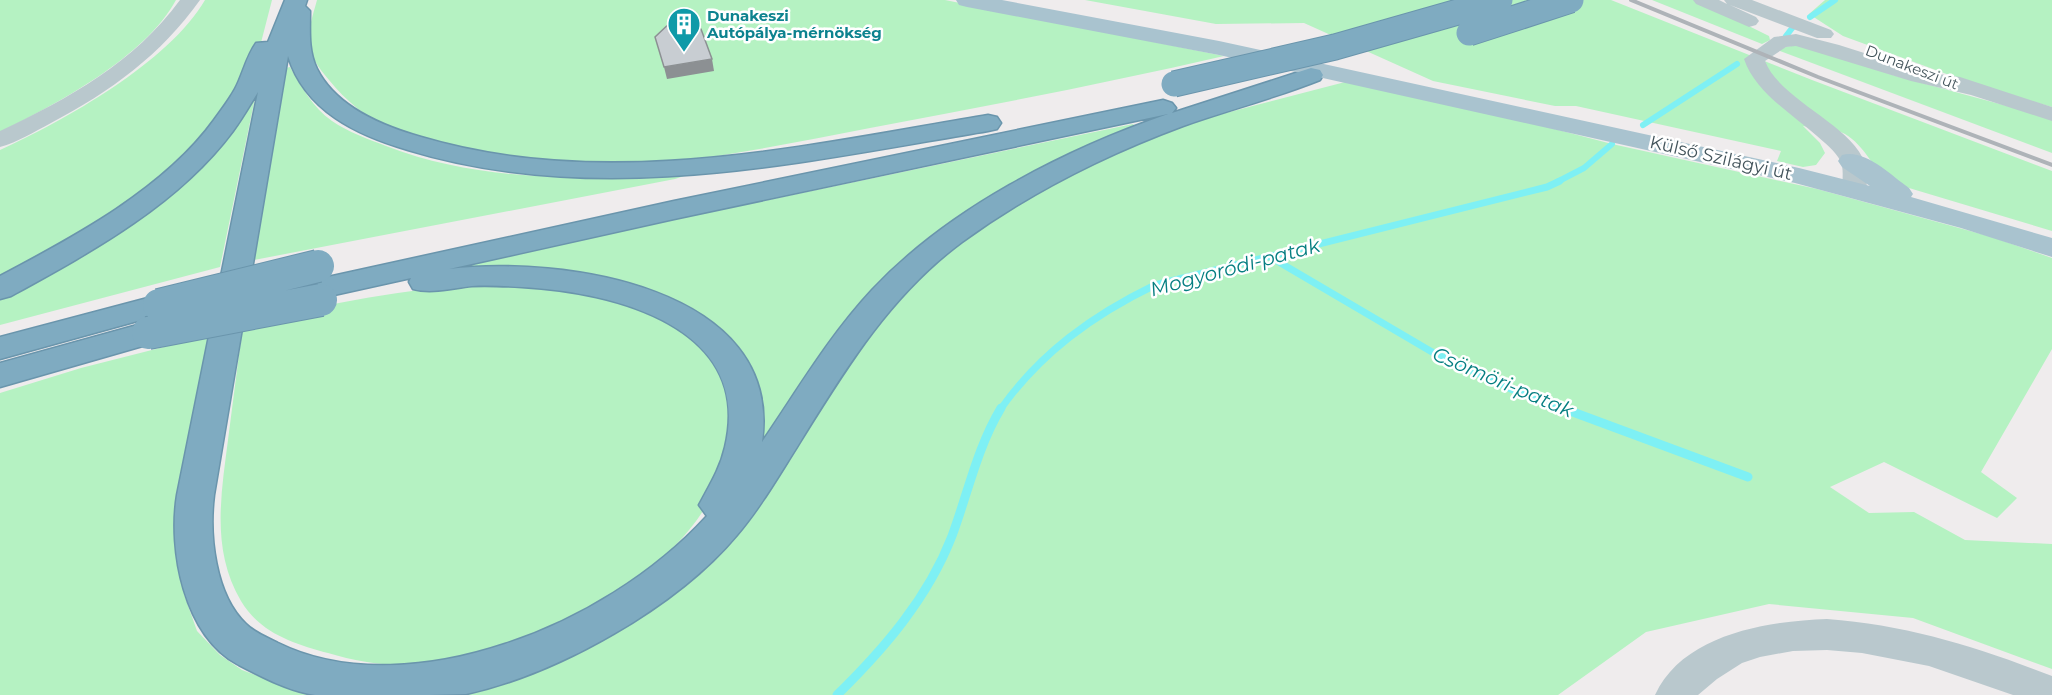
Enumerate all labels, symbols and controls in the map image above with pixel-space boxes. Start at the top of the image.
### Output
building icon: Dunakeszi Autópálya-mérnökség [666,6,702,53]
place label: Dunakeszi Autópálya-mérnökség [706,6,882,42]
street label: Dunakeszi út [1863,41,1961,93]
street label: Külső Szilágyi út [1648,131,1794,185]
water label: Mogyoródi-patak [1147,232,1324,301]
water label: Csömöri-patak [1429,342,1578,423]

